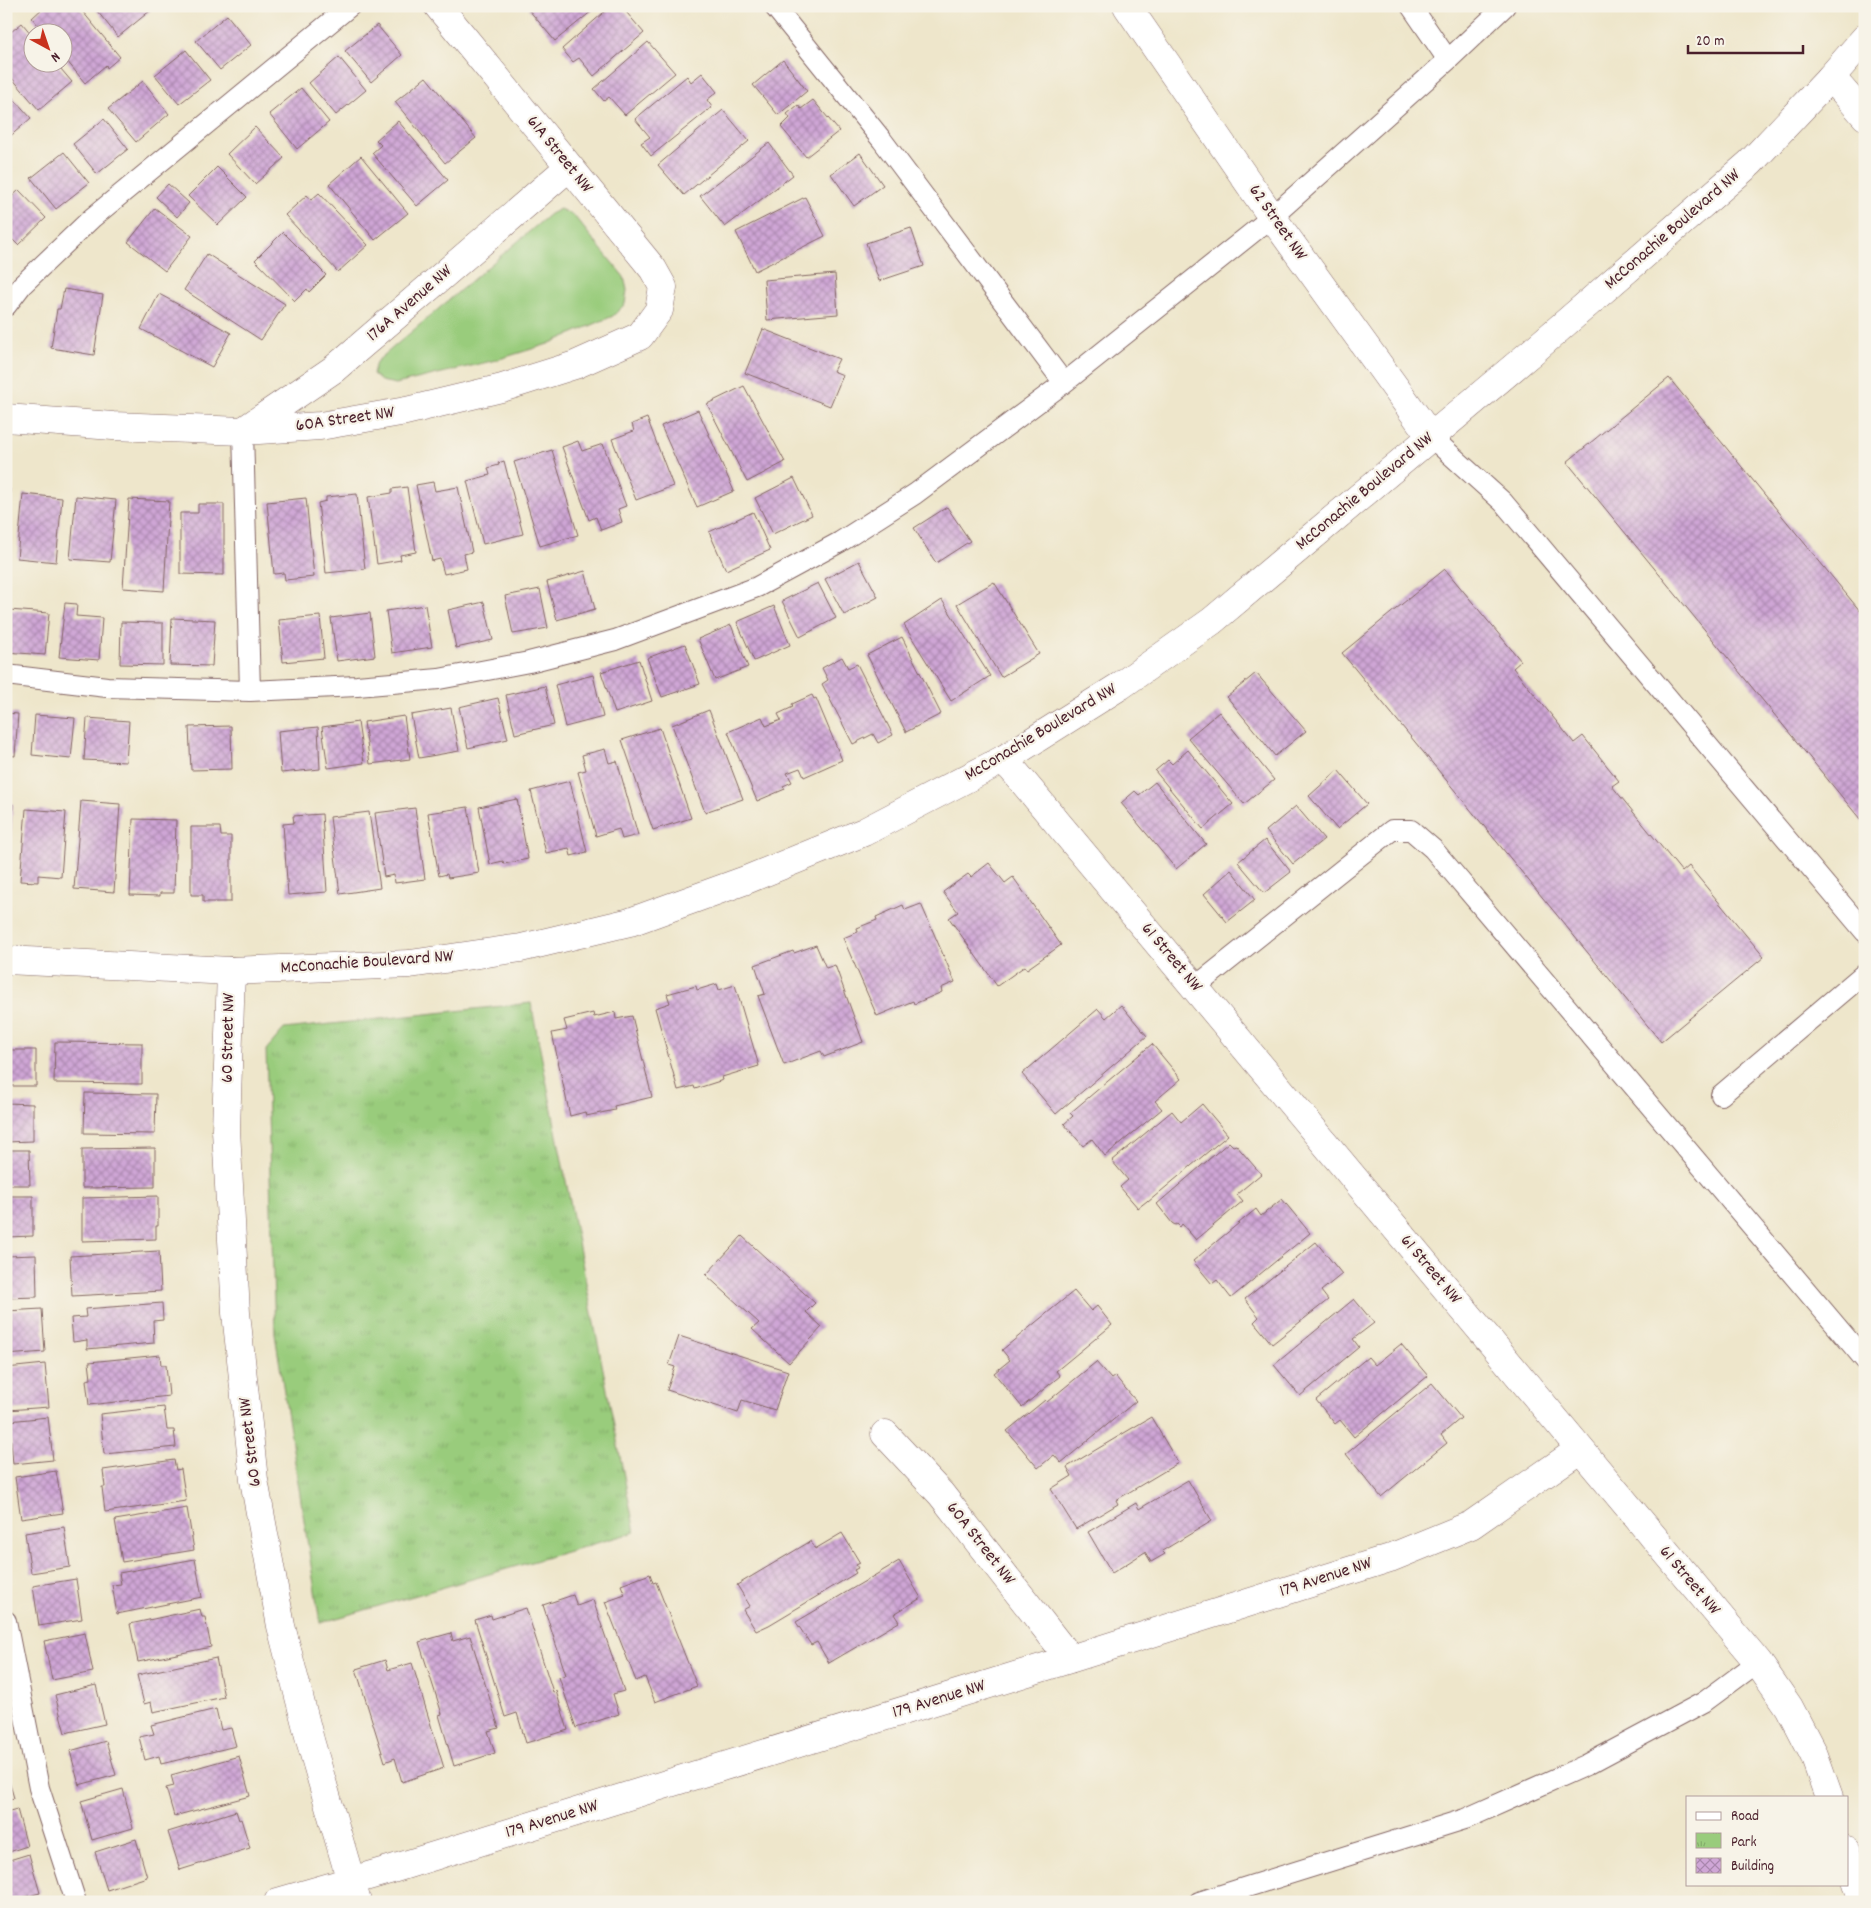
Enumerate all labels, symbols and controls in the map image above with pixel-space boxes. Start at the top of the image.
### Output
north arrow [22,22,72,72]
scale bar [1688,22,1804,54]
text: 20 m [1696,31,1724,53]
text: N [46,47,64,66]
street label: 61A Street NW [520,111,599,200]
street label: McConachie Boulevard NW [1599,163,1747,296]
street label: 62 Street NW [1242,180,1313,267]
street label: 176A Avenue NW [362,259,459,348]
street label: 60A Street NW [294,401,397,439]
street label: McConachie Boulevard NW [1291,426,1440,557]
street label: McConachie Boulevard NW [960,677,1122,788]
street label: 61 Street NW [1134,918,1208,999]
street label: McConachie Boulevard NW [280,944,455,982]
street label: 60 Street NW [216,992,242,1083]
street label: 61 Street NW [1393,1230,1467,1311]
street label: 60 Street NW [233,1395,269,1488]
street label: 60A Street NW [939,1497,1021,1591]
street label: 61 Street NW [1652,1541,1726,1622]
street label: 179 Avenue NW [1277,1551,1376,1605]
street label: 179 Avenue NW [890,1674,989,1726]
street label: 179 Avenue NW [503,1794,602,1846]
legend [1686,1796,1848,1886]
text: Road [1731,1806,1759,1828]
text: Park [1731,1832,1757,1854]
text: Building [1731,1856,1774,1878]

